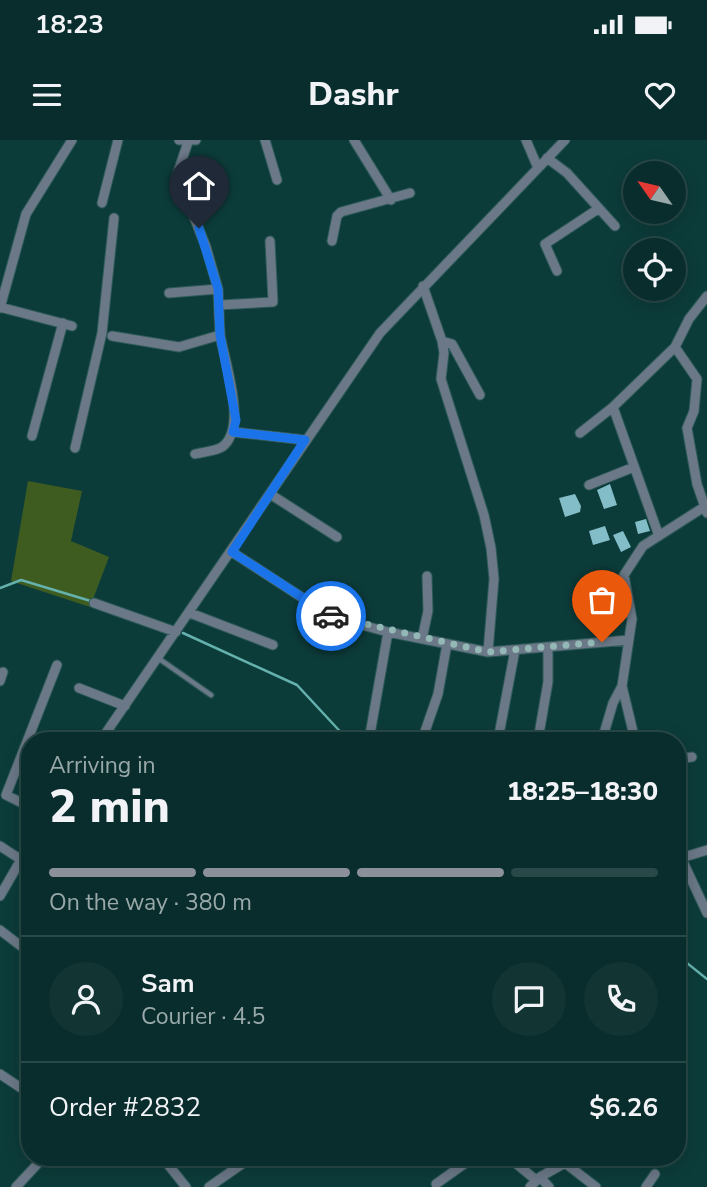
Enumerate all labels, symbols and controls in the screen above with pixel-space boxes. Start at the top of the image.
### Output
text: 18:23 [35,7,104,42]
text: Dashr [308,73,399,116]
icon: menu [28,76,66,114]
icon: heart [641,76,679,114]
pin [169,156,229,228]
north arrow [623,161,686,224]
map controls [623,161,686,301]
icon: home [180,167,218,205]
button: locate [623,238,686,301]
pin [572,570,632,642]
courier [296,581,366,651]
icon: bag [583,581,621,619]
icon: car [312,597,350,635]
text: Arriving in [49,750,156,781]
text: 18:25–18:30 [507,774,658,809]
text: 2 min [49,775,170,838]
text: On the way · 380 m [49,887,252,918]
button: person [49,962,123,1036]
button: chat [492,962,566,1036]
button: phone [584,962,658,1036]
text: Sam [141,966,194,1001]
text: Courier · 4.5 [141,1001,265,1032]
text: Order #2832 [49,1090,201,1125]
text: $6.26 [589,1090,658,1125]

